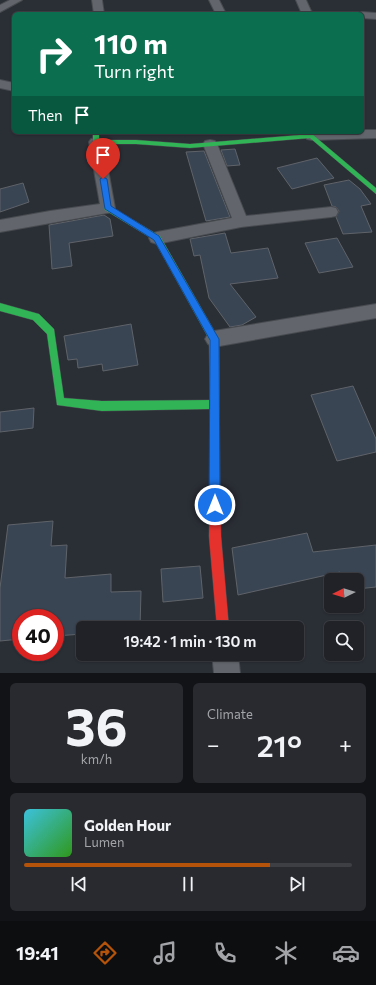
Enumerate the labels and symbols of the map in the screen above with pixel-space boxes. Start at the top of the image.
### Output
pin [86,138,120,179]
position arrow [194,484,236,526]
north arrow [324,573,364,613]
speed limit sign: 40 [12,609,64,661]

